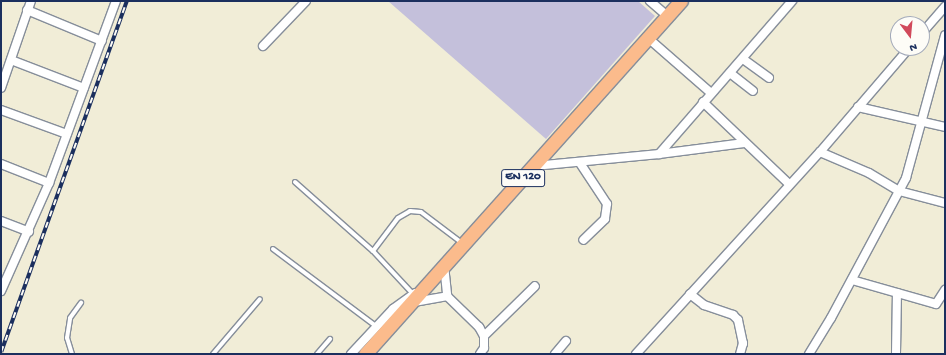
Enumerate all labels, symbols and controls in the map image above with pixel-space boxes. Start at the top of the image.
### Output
north arrow [890,16,930,56]
text: N [908,40,918,53]
road number: EN 120 [501,168,545,188]

